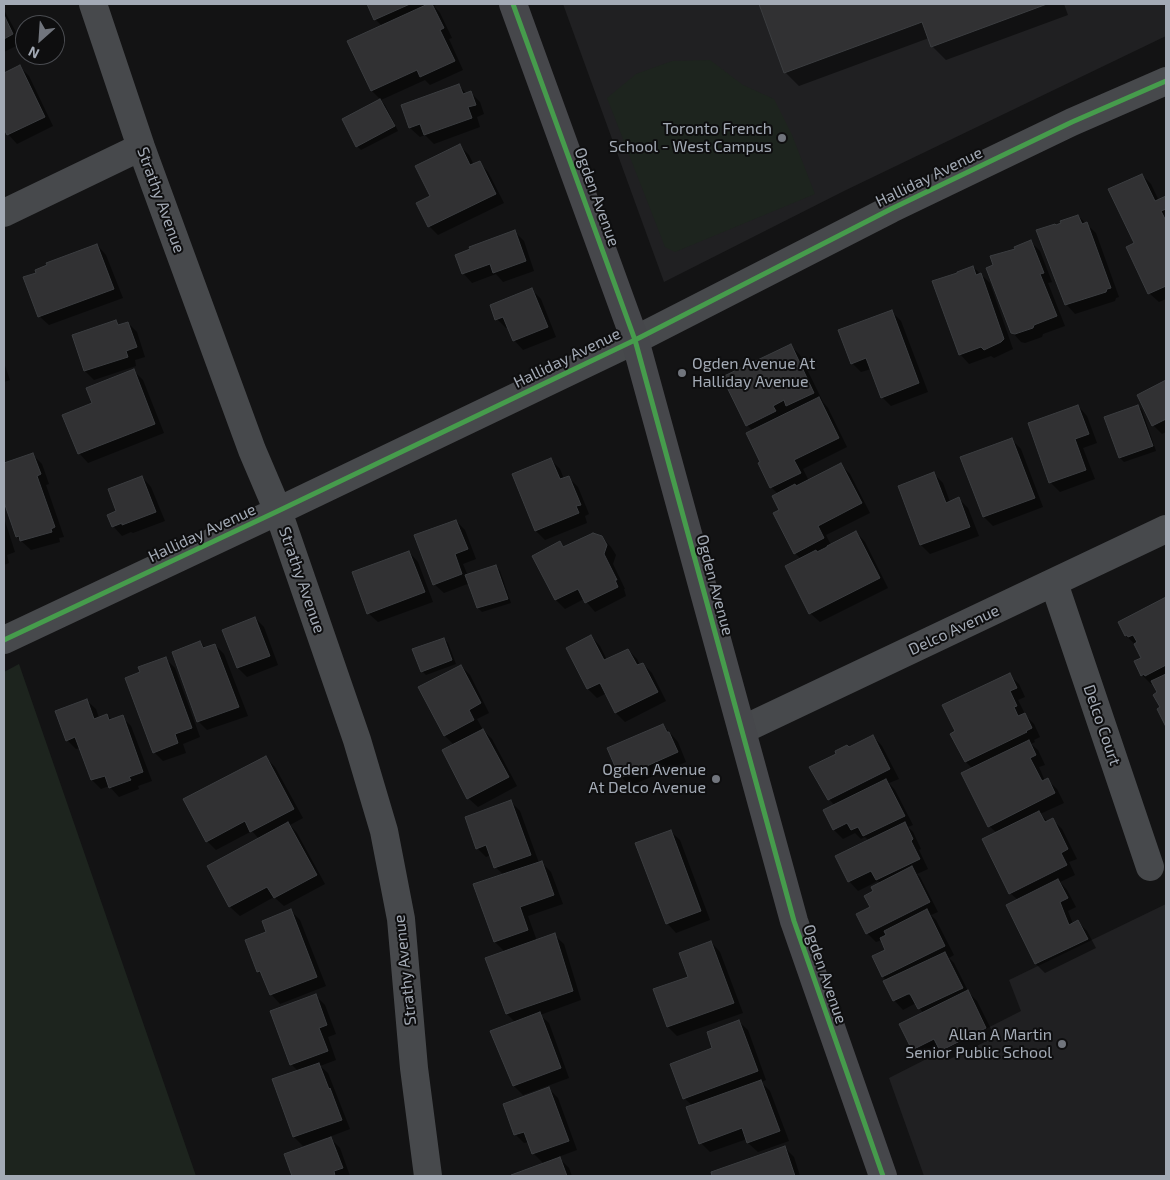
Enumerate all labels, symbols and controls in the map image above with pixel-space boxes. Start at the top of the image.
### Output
north arrow [15,15,65,65]
text: N [25,43,42,63]
place label: Toronto French School - West Campus [609,119,772,157]
marker: Toronto French School - West Campus [776,132,788,144]
street label: Halliday Avenue [872,143,986,211]
street label: Strathy Avenue [133,144,189,256]
street label: Ogden Avenue [570,145,624,249]
street label: Halliday Avenue [510,324,624,392]
place label: Ogden Avenue At Halliday Avenue [692,354,815,392]
marker: Ogden Avenue At Halliday Avenue [676,367,688,379]
street label: Halliday Avenue [145,500,259,566]
street label: Strathy Avenue [275,524,329,636]
street label: Ogden Avenue [692,532,738,638]
street label: Delco Avenue [906,601,1002,659]
street label: Delco Court [1079,682,1125,768]
place label: Ogden Avenue At Delco Avenue [589,760,706,798]
marker: Ogden Avenue At Delco Avenue [710,773,722,785]
street label: Strathy Avenue [390,914,420,1026]
street label: Ogden Avenue [799,922,851,1026]
place label: Allan A Martin Senior Public School [905,1025,1052,1063]
marker: Allan A Martin Senior Public School [1056,1038,1068,1050]

